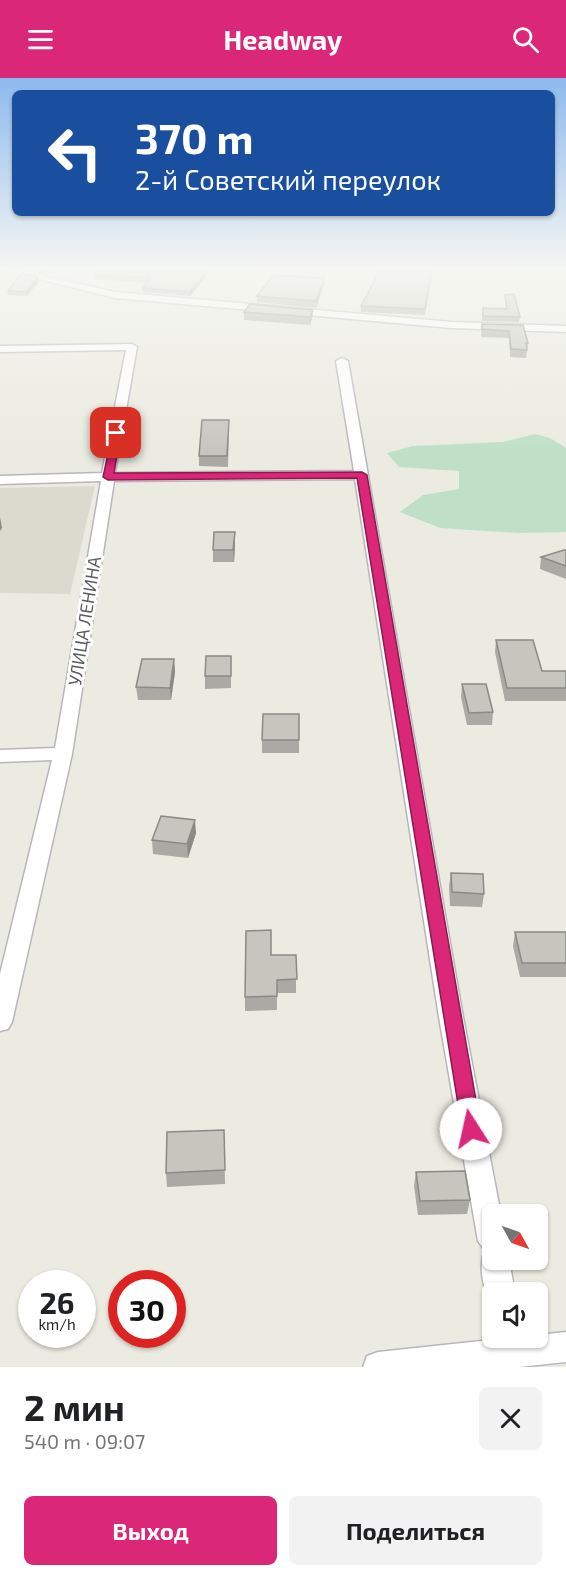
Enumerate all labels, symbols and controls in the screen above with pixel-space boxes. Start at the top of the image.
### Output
icon: menu [24,23,57,56]
text: Headway [224,23,342,55]
icon: search [509,23,542,56]
text: 370 m [135,112,254,162]
icon: left [36,114,114,192]
text: 2-й Советский переулок [135,163,441,195]
pin [90,407,141,458]
icon: arrive [99,416,132,449]
street label: УЛИЦА ЛЕНИНА [63,554,105,687]
position arrow [439,1097,503,1161]
north arrow [482,1204,548,1270]
map controls [482,1204,548,1348]
speed limit sign: 30 [108,1270,186,1348]
button: sound [482,1282,548,1348]
text: 26 [39,1284,75,1320]
text: km/h [38,1315,76,1333]
text: 2 мин [24,1385,125,1428]
button: close [479,1387,542,1450]
text: 540 m · 09:07 [24,1429,145,1453]
button: Выход [24,1496,277,1565]
button: Поделиться [289,1496,542,1565]

